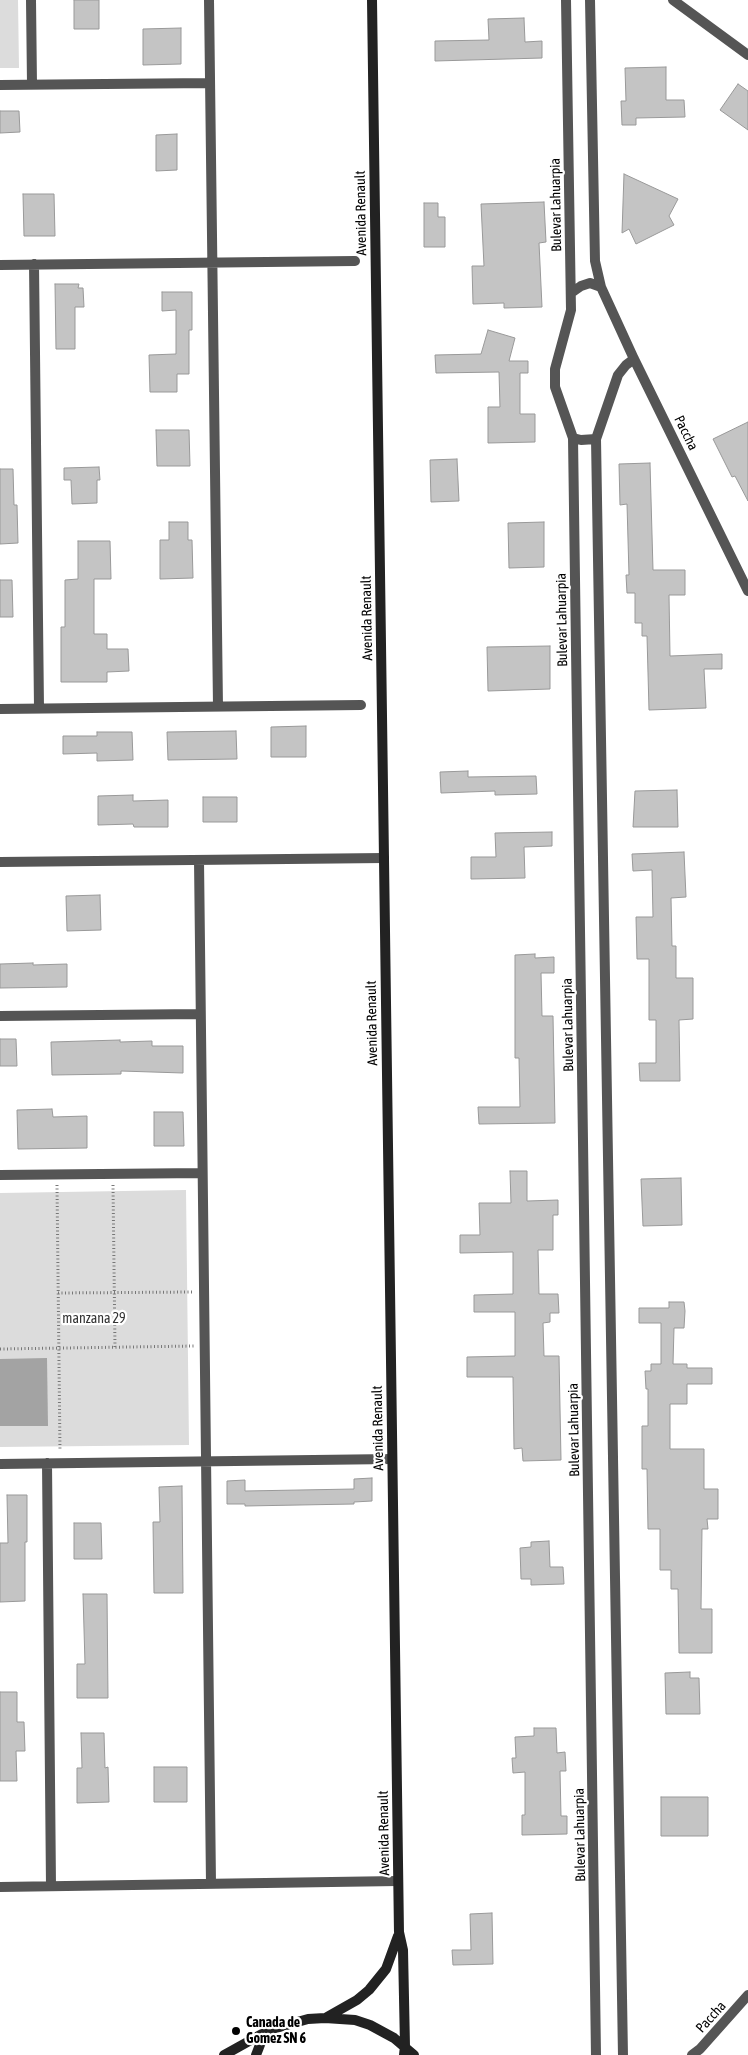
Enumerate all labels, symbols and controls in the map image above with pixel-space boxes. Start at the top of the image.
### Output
street label: Bulevar Lahuarpia [547,158,565,252]
street label: Avenida Renault [352,170,370,256]
street label: Paccha [670,413,702,453]
street label: Bulevar Lahuarpia [553,573,571,667]
street label: Avenida Renault [358,575,376,661]
street label: Bulevar Lahuarpia [559,978,577,1072]
street label: Avenida Renault [363,980,381,1066]
park label: manzana 29 [62,1311,126,1327]
street label: Bulevar Lahuarpia [565,1383,583,1477]
street label: Avenida Renault [369,1385,387,1471]
street label: Bulevar Lahuarpia [571,1788,589,1882]
street label: Avenida Renault [375,1790,393,1876]
street label: Paccha [692,1998,730,2036]
place label: Canada de Gomez SN 6 [246,2015,306,2048]
marker: Canada de Gomez SN 6 [230,2025,242,2037]

